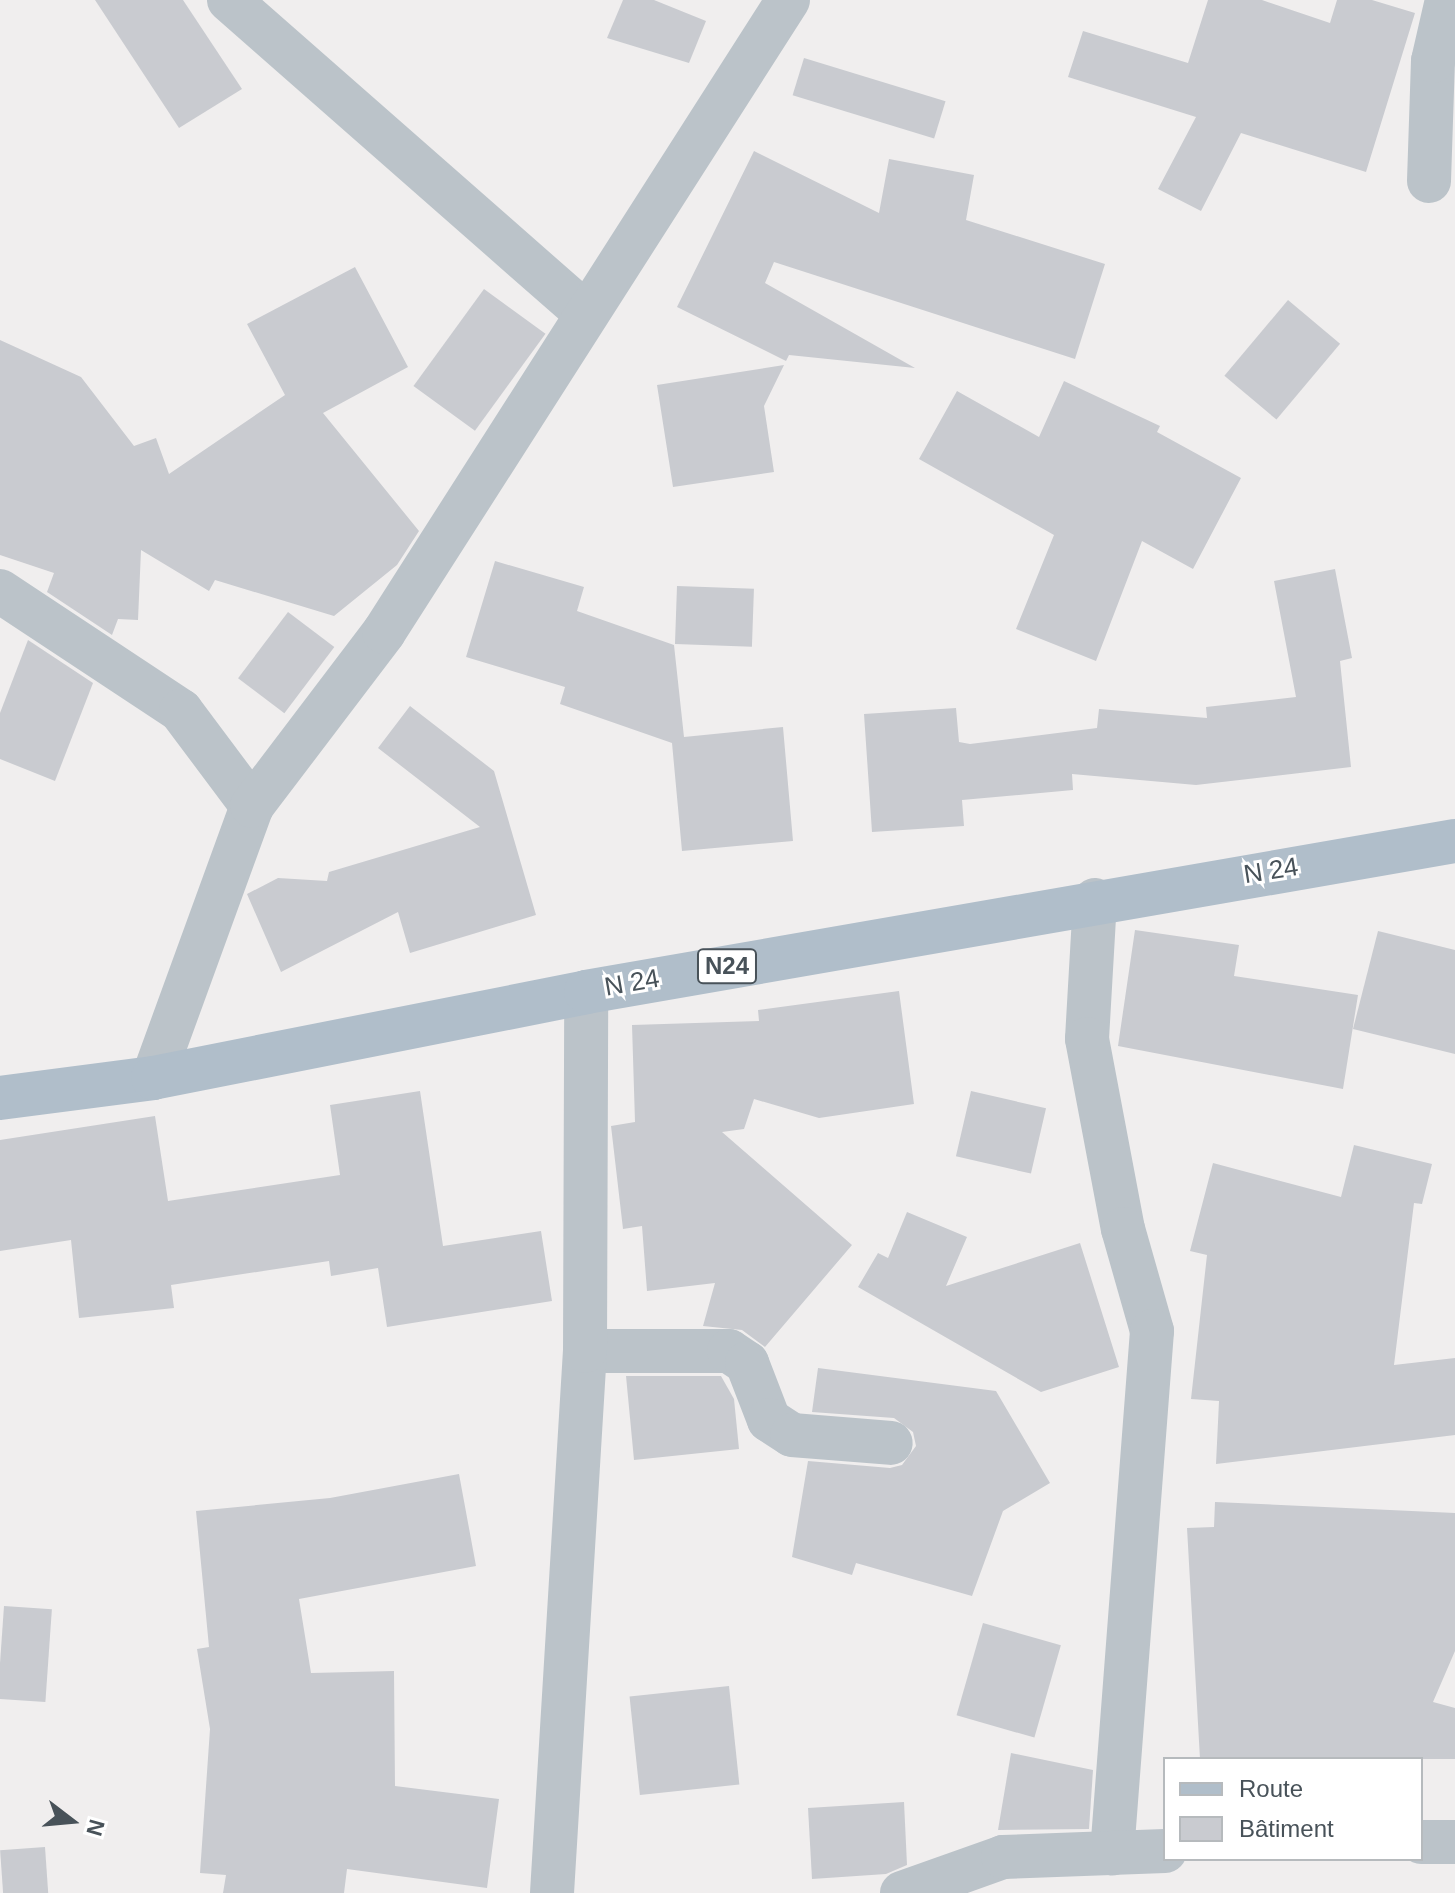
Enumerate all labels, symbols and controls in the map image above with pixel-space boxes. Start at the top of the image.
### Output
street label: N 24 [1241,851,1301,891]
road number: N24 [695,946,759,986]
street label: N 24 [602,963,662,1003]
legend [1163,1757,1423,1861]
text: Route [1239,1775,1303,1802]
north arrow [32,1781,112,1861]
text: Bâtiment [1239,1815,1334,1842]
text: N [81,1817,110,1839]

